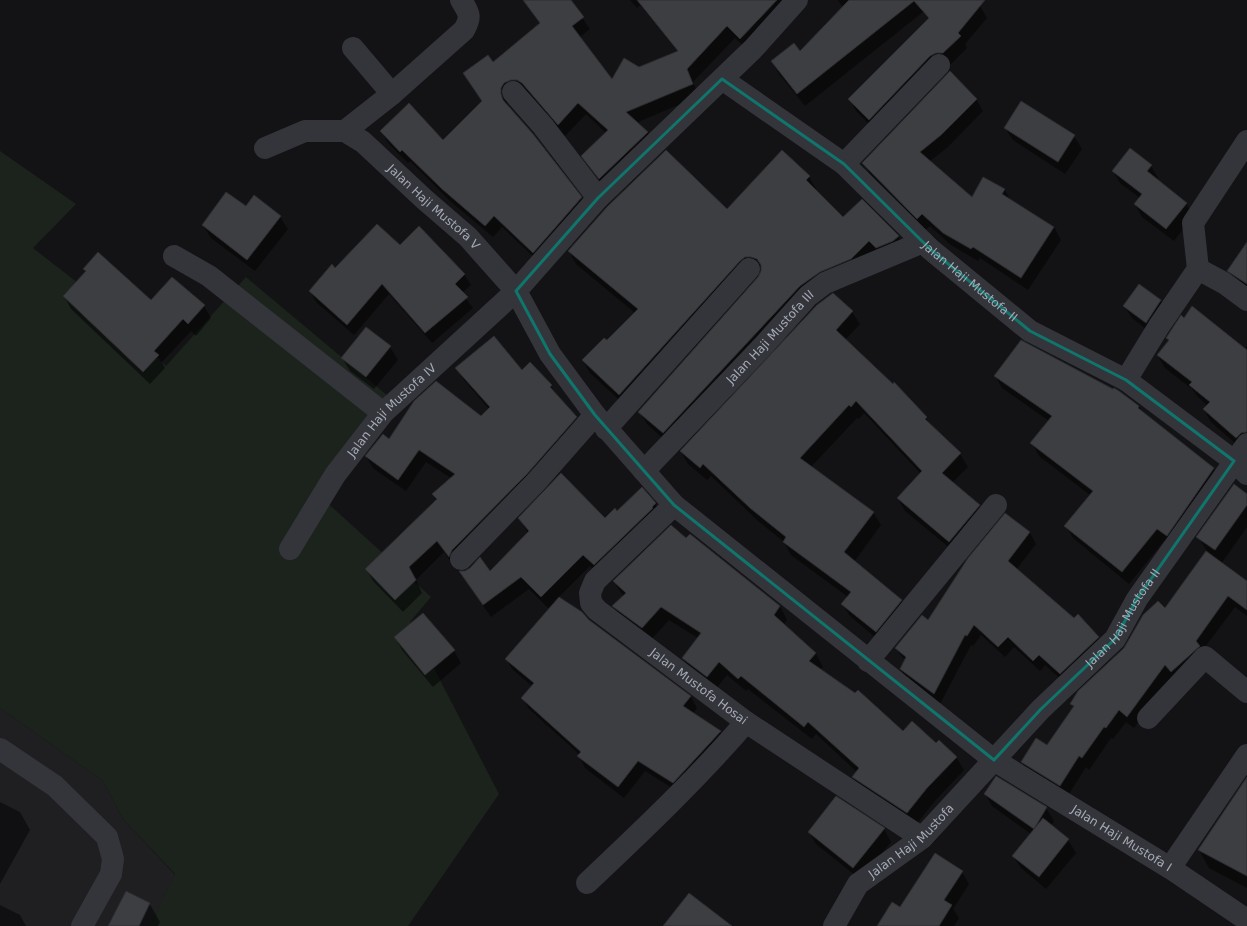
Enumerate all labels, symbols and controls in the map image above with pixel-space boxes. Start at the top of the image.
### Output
street label: Jalan Haji Mustofa V [384,161,483,253]
street label: Jalan Haji Mustofa II [919,238,1020,325]
street label: Jalan Haji Mustofa III [723,287,816,388]
street label: Jalan Haji Mustofa IV [344,360,440,461]
street label: Jalan Haji Mustofa II [1082,566,1163,671]
street label: Jalan Mustofa Hosai [646,645,750,727]
street label: Jalan Haji Mustofa [865,801,957,882]
street label: Jalan Haji Mustofa I [1068,802,1174,874]

